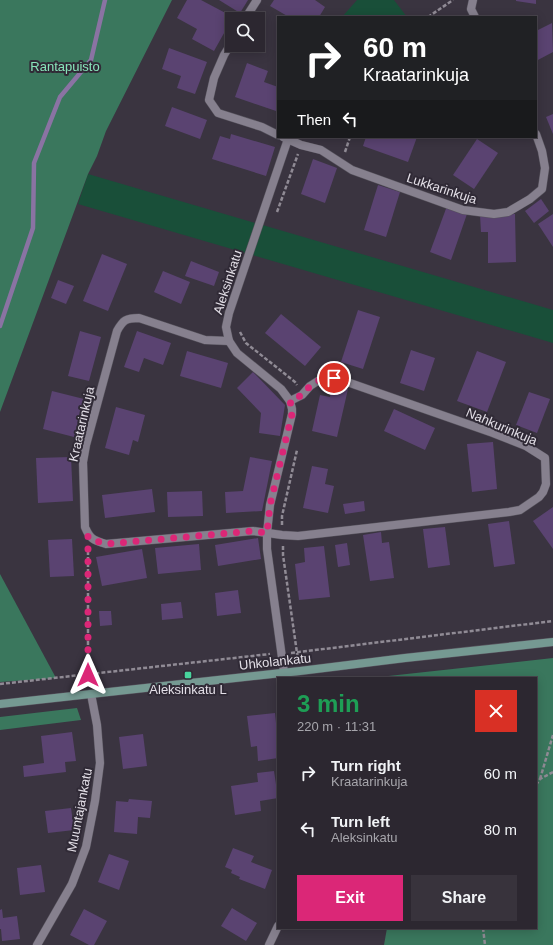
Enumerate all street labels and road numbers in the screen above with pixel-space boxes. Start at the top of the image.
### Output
street label: Lukkarinkuja [405,170,480,207]
street label: Aleksinkatu [210,248,245,316]
street label: Kraatarinkuja [66,384,98,463]
street label: Nahkurinkuja [464,405,540,448]
street label: Uhkolankatu [238,650,312,673]
street label: Muuntajankatu [64,767,95,853]

